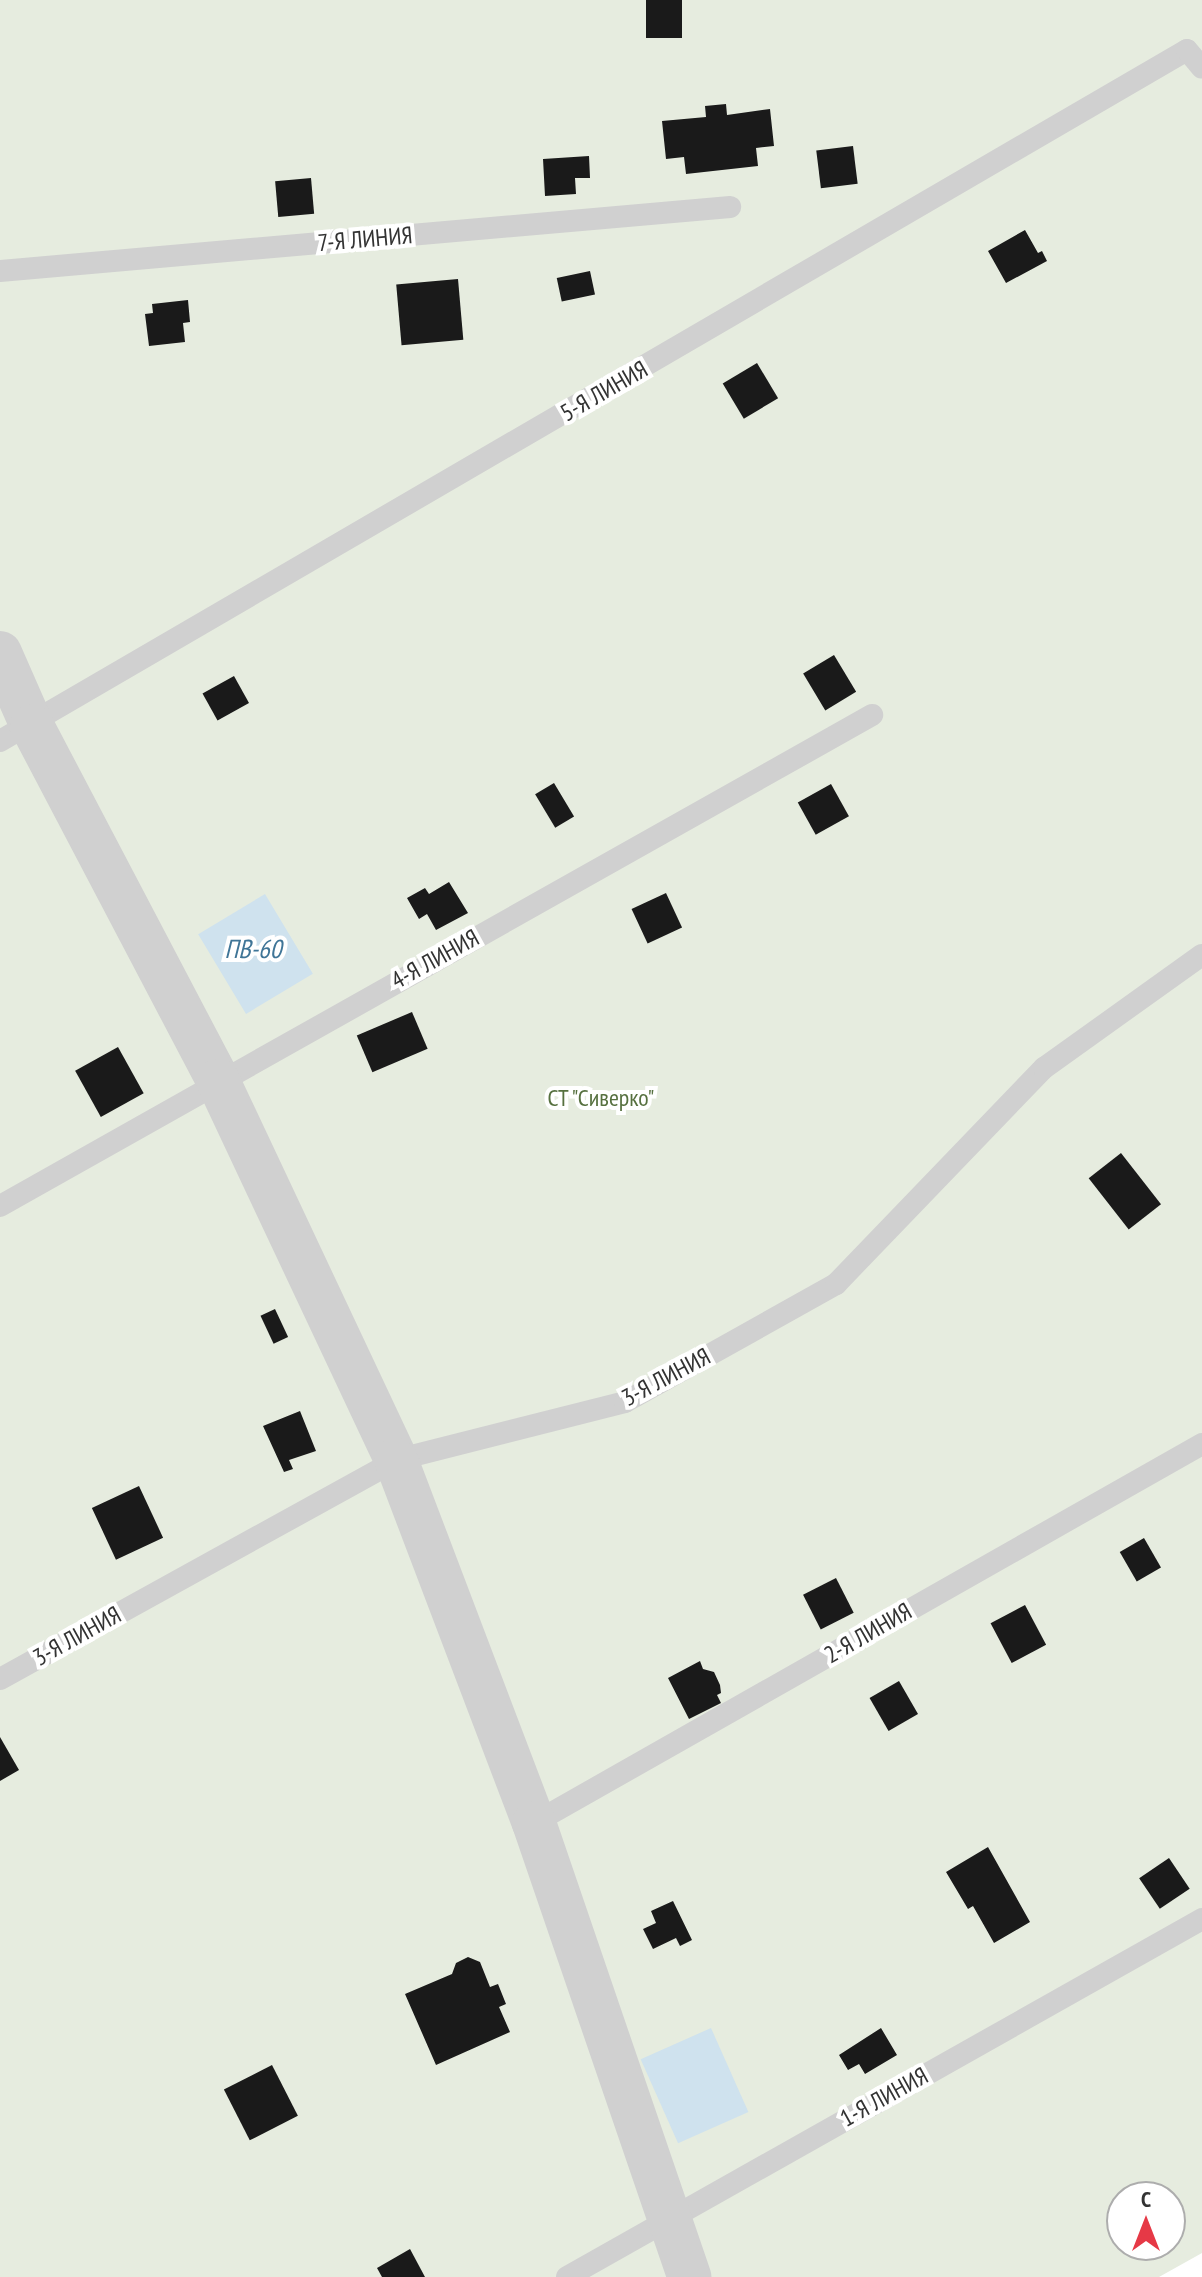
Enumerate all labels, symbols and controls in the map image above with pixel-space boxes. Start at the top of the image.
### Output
street label: 7-Я ЛИНИЯ [317,221,413,257]
street label: 5-Я ЛИНИЯ [555,355,653,427]
street label: 4-Я ЛИНИЯ [386,923,484,995]
water label: ПВ-60 [225,933,281,965]
park label: СТ "Сиверко" [546,1084,656,1112]
street label: 3-Я ЛИНИЯ [617,1342,715,1412]
street label: 2-Я ЛИНИЯ [819,1597,917,1669]
street label: 3-Я ЛИНИЯ [28,1600,126,1672]
street label: 1-Я ЛИНИЯ [835,2061,933,2133]
north arrow [1106,2181,1186,2261]
text: С [1141,2185,1151,2213]

